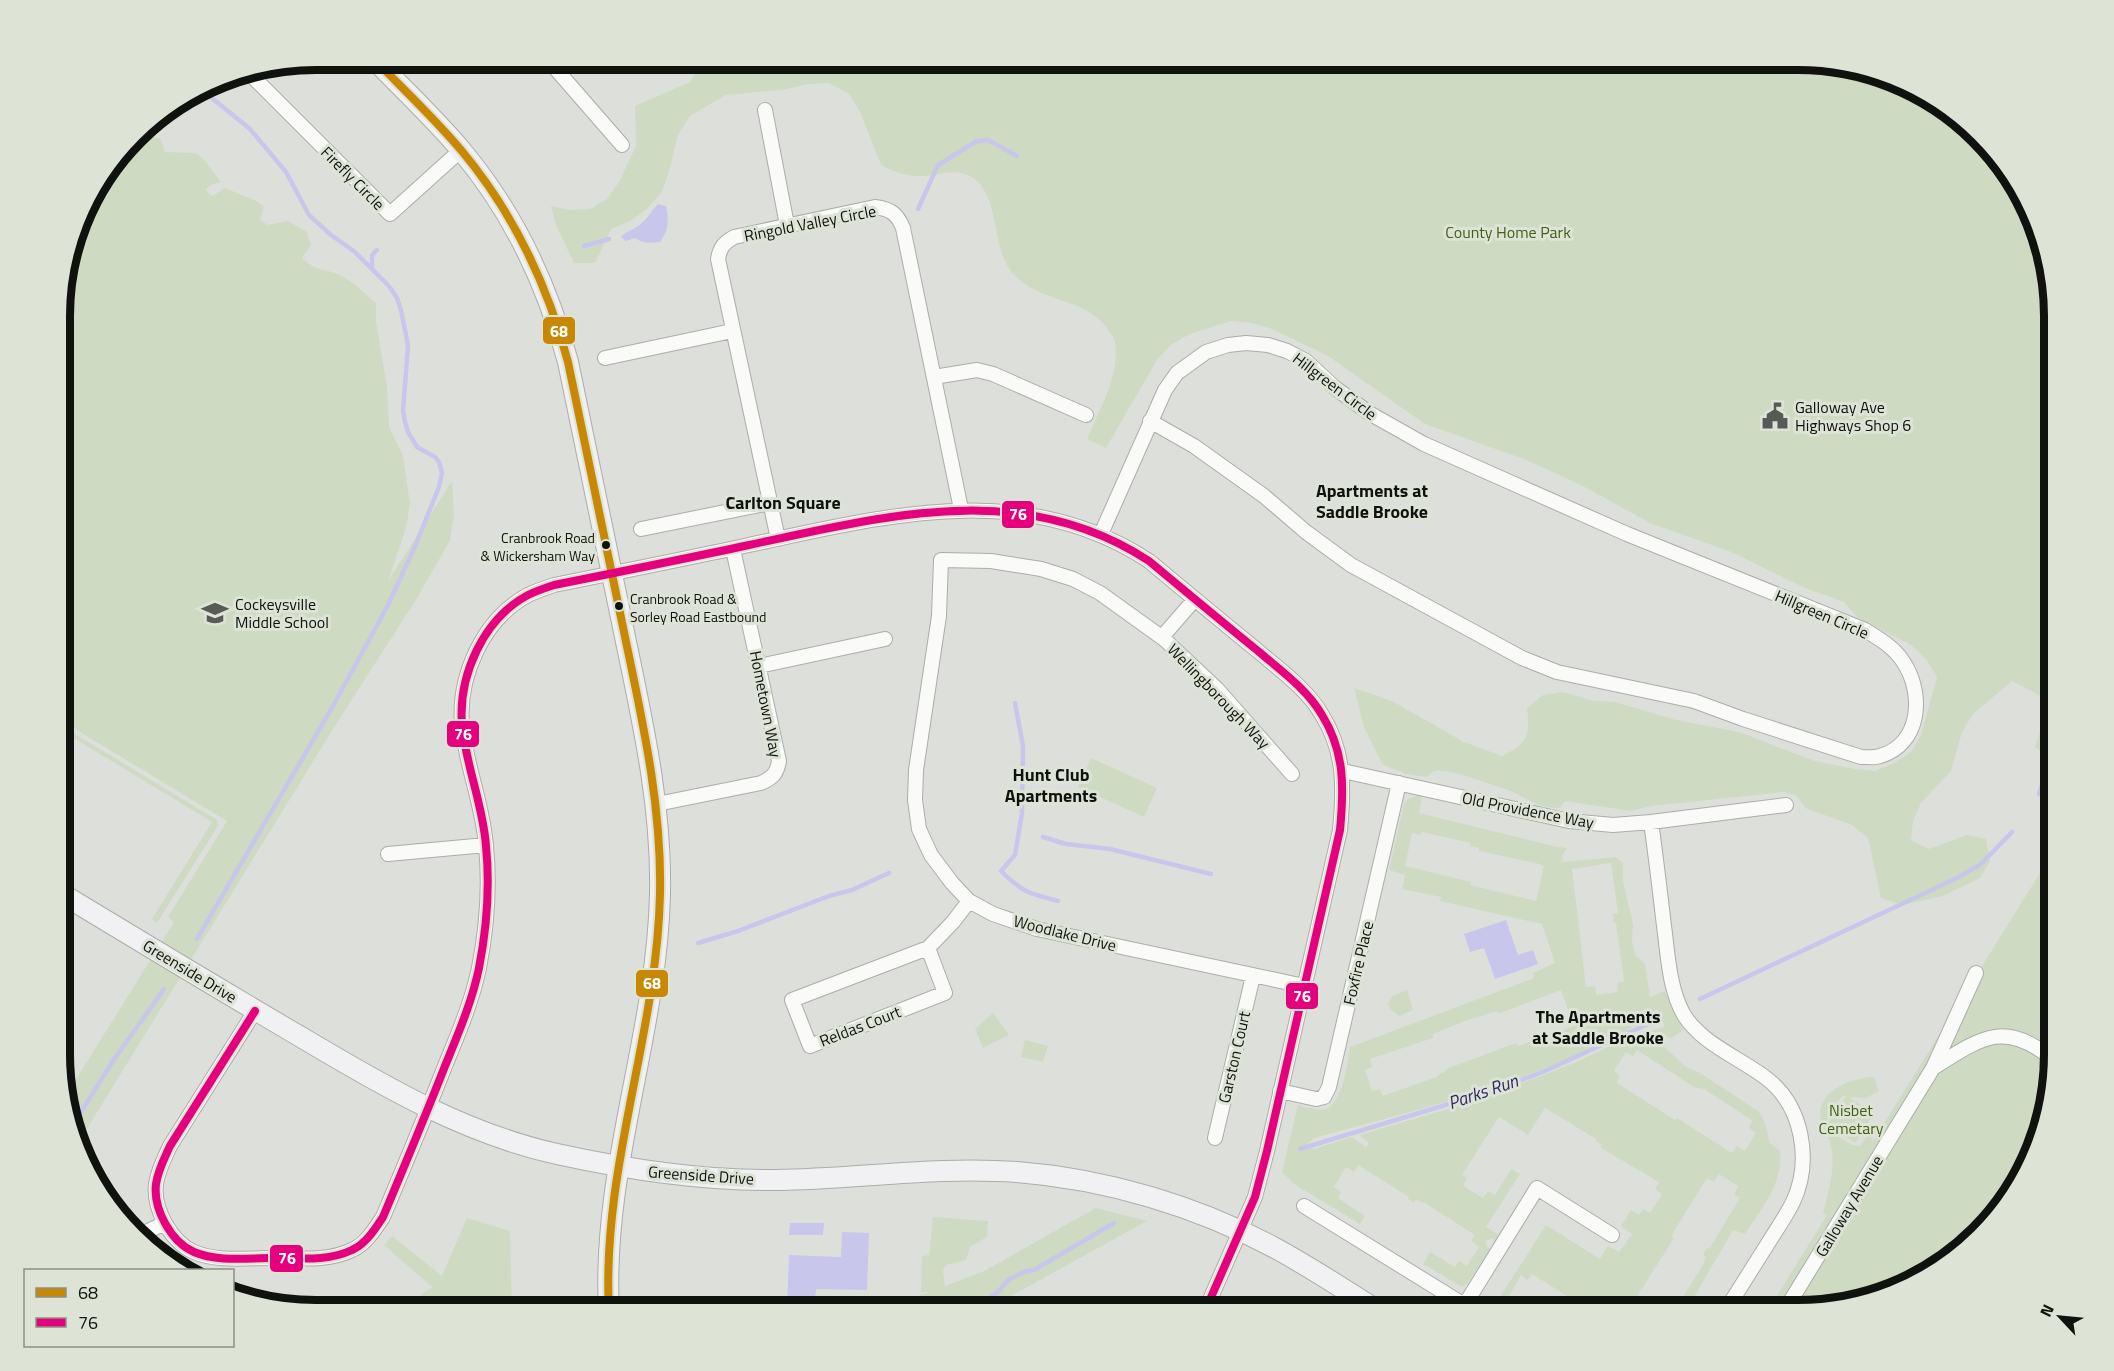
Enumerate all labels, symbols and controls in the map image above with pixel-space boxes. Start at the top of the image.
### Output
street label: Firefly Circle [316,141,390,215]
street label: Ringold Valley Circle [742,198,878,248]
park label: County Home Park [1445,220,1571,244]
line badge: 68 [542,316,576,345]
text: 68 [550,319,568,343]
street label: Hillgreen Circle [1288,346,1382,426]
place label: Galloway Ave Highways Shop 6 [1795,395,1911,437]
public building icon: Galloway Ave Highways Shop 6 [1760,401,1790,431]
district label: Apartments at Saddle Brooke [1316,477,1428,525]
district label: Carlton Square [725,489,841,516]
line badge: 76 [1001,500,1035,529]
text: 76 [1009,502,1027,526]
place label: Cranbrook Road & Wickersham Way [481,527,595,566]
marker: Cranbrook Road & Wickersham Way [600,539,612,551]
street label: Hillgreen Circle [1771,583,1873,645]
place label: Cranbrook Road & Sorley Road Eastbound [630,588,767,627]
place label: Cockeysville Middle School [235,592,329,634]
school or university icon: Cockeysville Middle School [200,598,230,628]
marker: Cranbrook Road & Sorley Road Eastbound [613,600,625,612]
street label: Wellingborough Way [1162,638,1276,754]
street label: Hometown Way [744,648,788,760]
line badge: 76 [446,720,480,748]
text: 76 [454,722,472,746]
district label: Hunt Club Apartments [1005,761,1097,809]
street label: Old Providence Way [1460,785,1596,835]
street label: Woodlake Drive [1011,909,1119,957]
street label: Foxfire Place [1337,919,1379,1007]
street label: Greenside Drive [138,933,242,1009]
line badge: 68 [635,969,669,998]
text: 68 [643,971,661,995]
line badge: 76 [1285,982,1319,1010]
text: 76 [1293,984,1311,1008]
street label: Reldas Court [816,999,905,1053]
district label: The Apartments at Saddle Brooke [1532,1003,1664,1051]
street label: Garston Court [1212,1008,1256,1105]
water label: Parks Run [1444,1067,1522,1116]
park label: Nisbet Cemetary [1819,1098,1884,1140]
street label: Galloway Avenue [1809,1151,1889,1261]
street label: Greenside Drive [647,1159,755,1191]
line badge: 76 [269,1244,304,1273]
text: 76 [278,1246,296,1270]
legend [24,1269,234,1347]
text: 68 [78,1279,98,1306]
north arrow [2030,1287,2090,1347]
text: N [2033,1300,2060,1321]
text: 76 [78,1309,98,1336]

